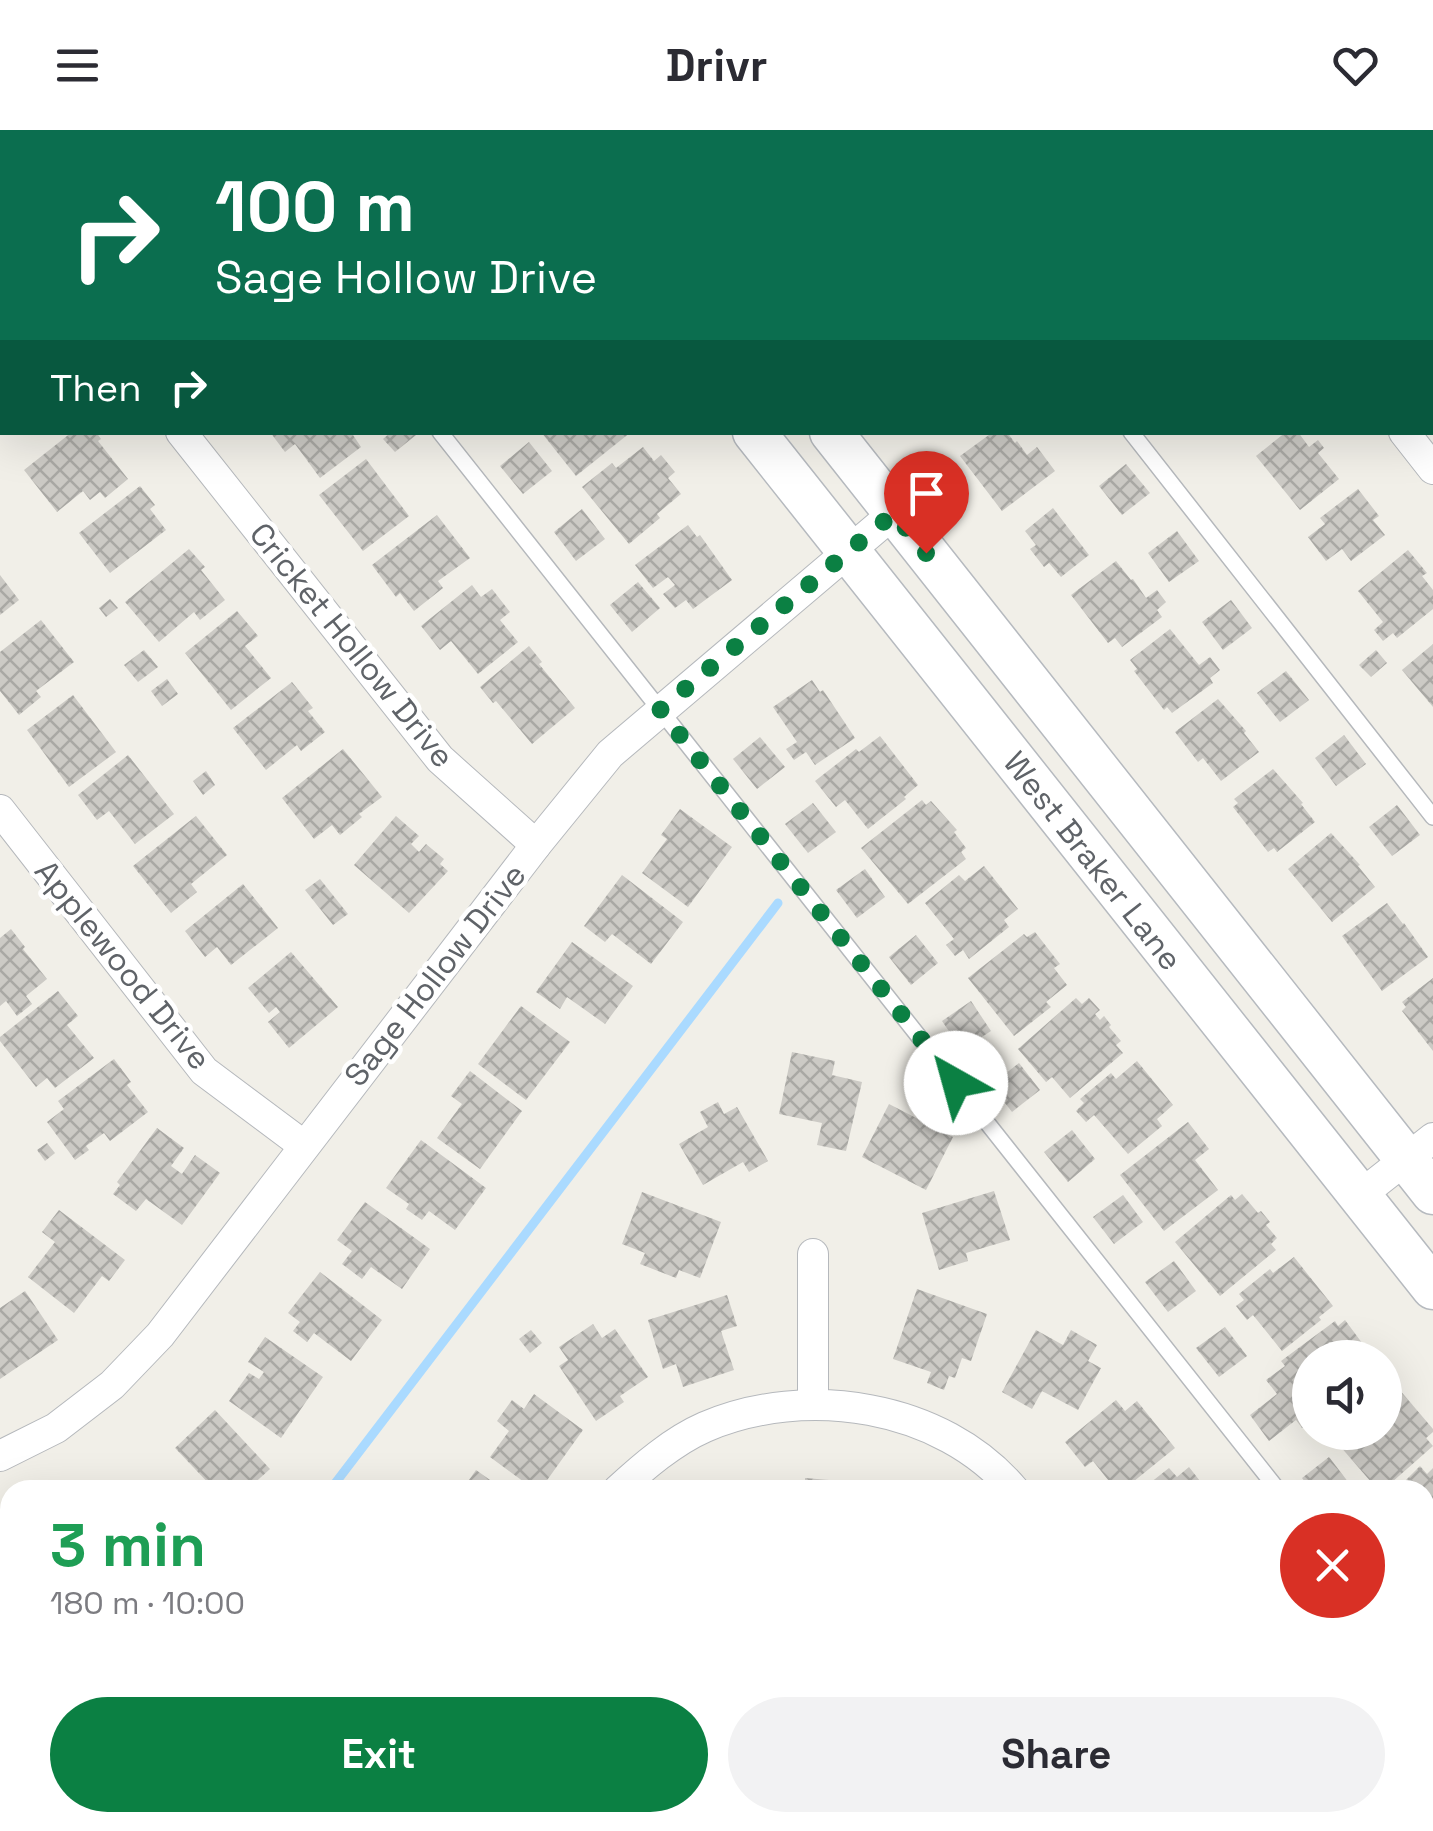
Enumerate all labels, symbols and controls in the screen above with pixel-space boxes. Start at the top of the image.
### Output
text: Drivr [665,37,768,94]
icon: menu [50,38,105,93]
icon: heart [1328,38,1383,93]
text: 100 m [215,162,415,251]
icon: right [50,170,180,300]
text: Sage Hollow Drive [215,249,597,306]
icon: right [161,360,216,415]
text: Then [50,364,141,412]
pin [884,451,969,554]
icon: arrive [899,466,954,521]
street label: Cricket Hollow Drive [241,514,463,776]
street label: West Braker Lane [995,743,1191,979]
street label: Applewood Drive [26,852,220,1078]
street label: Sage Hollow Drive [336,856,534,1094]
position arrow [904,1031,1008,1135]
map controls [1292,1340,1402,1450]
button: sound [1292,1340,1402,1450]
text: 3 min [50,1507,206,1584]
button: close [1280,1513,1385,1618]
text: 180 m · 10:00 [50,1583,245,1623]
button: Exit [50,1697,708,1812]
button: Share [728,1697,1385,1812]

